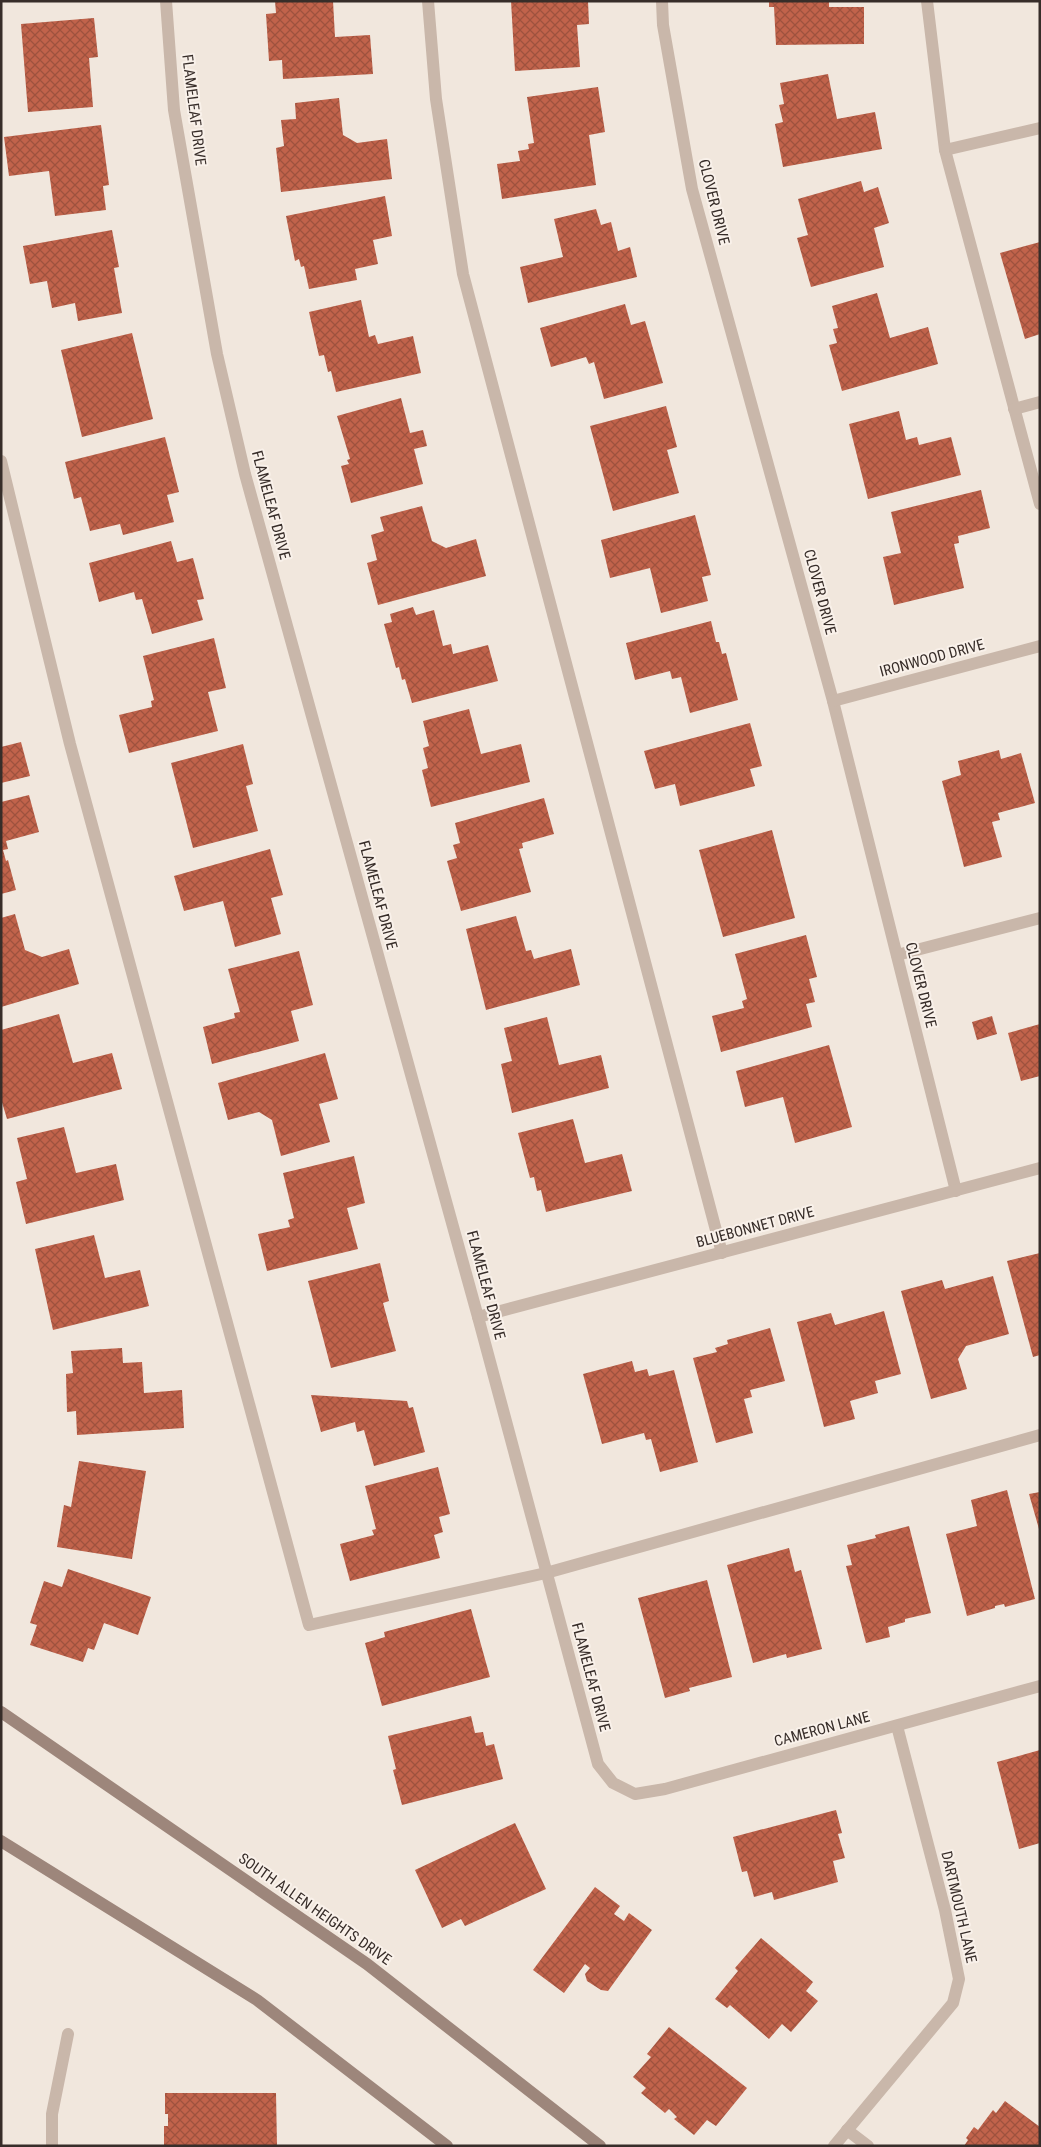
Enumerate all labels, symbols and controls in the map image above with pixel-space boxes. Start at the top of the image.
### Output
street label: FLAMELEAF DRIVE [178,53,210,167]
street label: CLOVER DRIVE [695,157,733,247]
street label: FLAMELEAF DRIVE [248,449,294,561]
street label: CLOVER DRIVE [800,547,840,637]
street label: IRONWOOD DRIVE [878,635,986,681]
street label: FLAMELEAF DRIVE [355,839,401,951]
street label: CLOVER DRIVE [902,940,940,1030]
street label: BLUEBONNET DRIVE [694,1203,816,1251]
street label: FLAMELEAF DRIVE [463,1229,509,1341]
street label: FLAMELEAF DRIVE [568,1621,614,1733]
street label: CAMERON LANE [772,1708,872,1750]
street label: SOUTH ALLEN HEIGHTS DRIVE [235,1849,395,1969]
street label: DARTMOUTH LANE [937,1849,981,1965]

